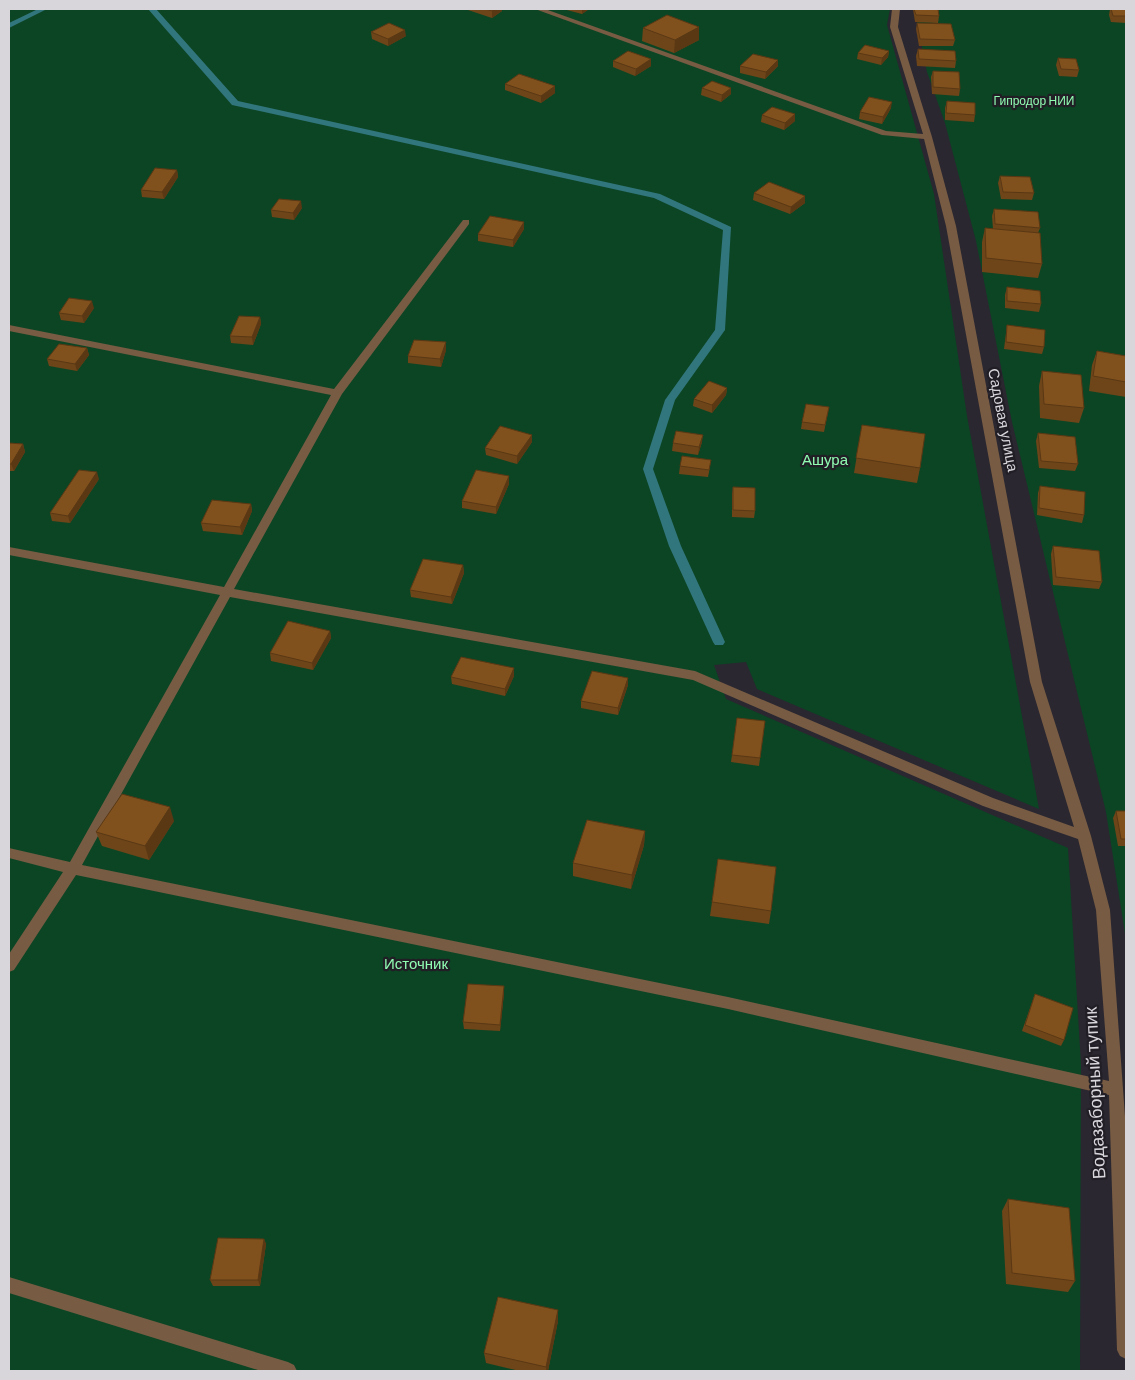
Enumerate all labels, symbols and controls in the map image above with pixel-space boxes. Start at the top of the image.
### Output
park label: Гипродор НИИ [994,93,1074,108]
street label: Садовая улица [985,367,1023,474]
park label: Ашура [802,450,849,468]
park label: Источник [384,954,448,972]
street label: Водазаборный тупик [1079,1006,1109,1180]

